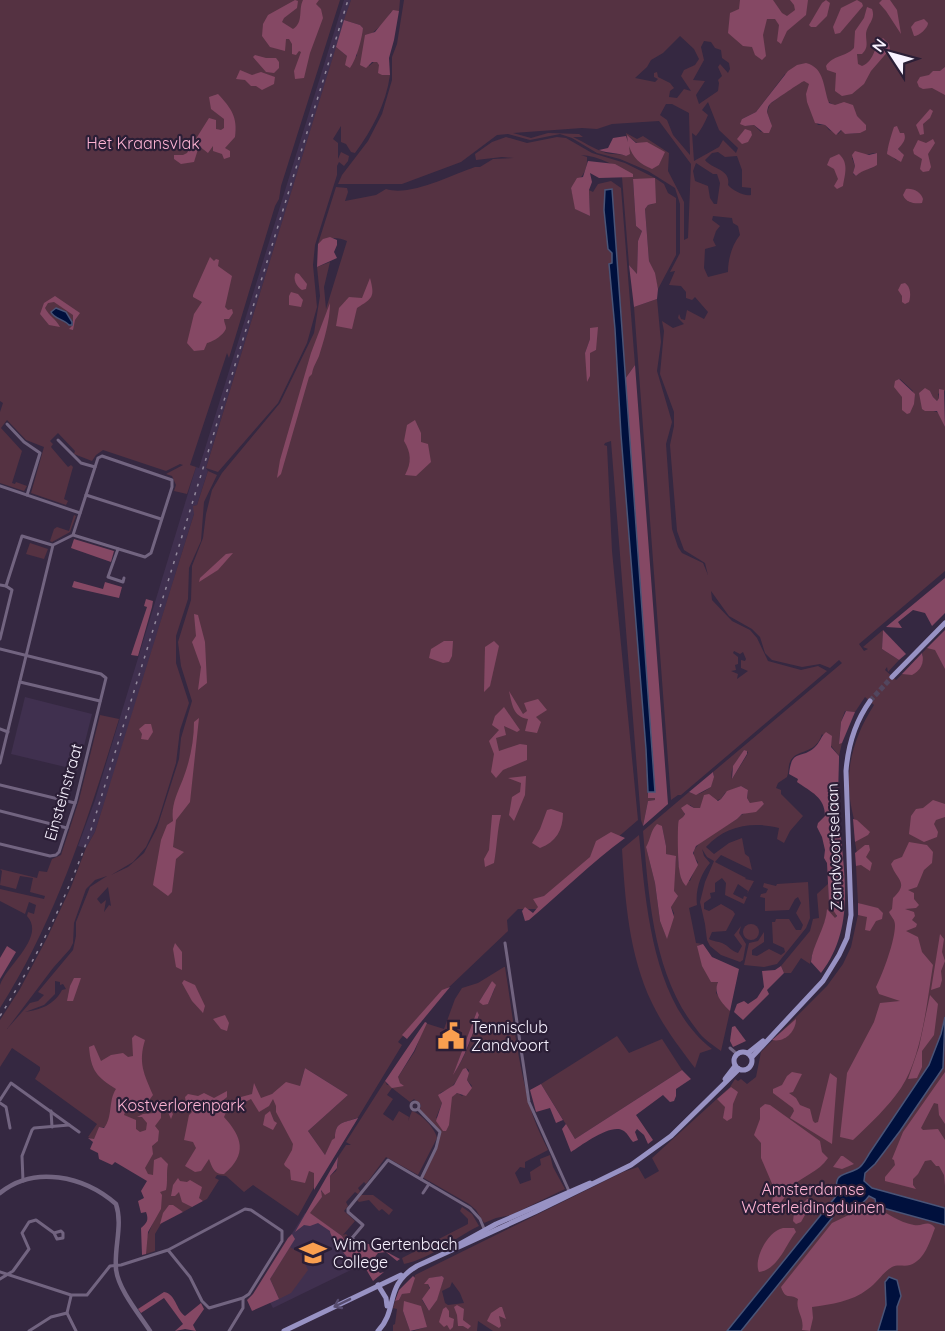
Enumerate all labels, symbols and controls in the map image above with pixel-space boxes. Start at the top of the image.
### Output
north arrow [861,24,921,84]
text: N [867,35,890,56]
park label: Het Kraansvlak [86,133,200,153]
street label: Einsteinstraat [40,741,86,843]
street label: Zandvoortselaan [822,783,846,911]
place label: Tennisclub Zandvoort [471,1017,549,1055]
public building icon: Tennisclub Zandvoort [436,1021,466,1051]
park label: Kostverlorenpark [117,1095,245,1115]
park label: Amsterdamse Waterleidingduinen [741,1179,885,1217]
place label: Wim Gertenbach College [333,1234,458,1272]
school or university icon: Wim Gertenbach College [298,1238,328,1268]
one-way arrow [334,1298,352,1309]

